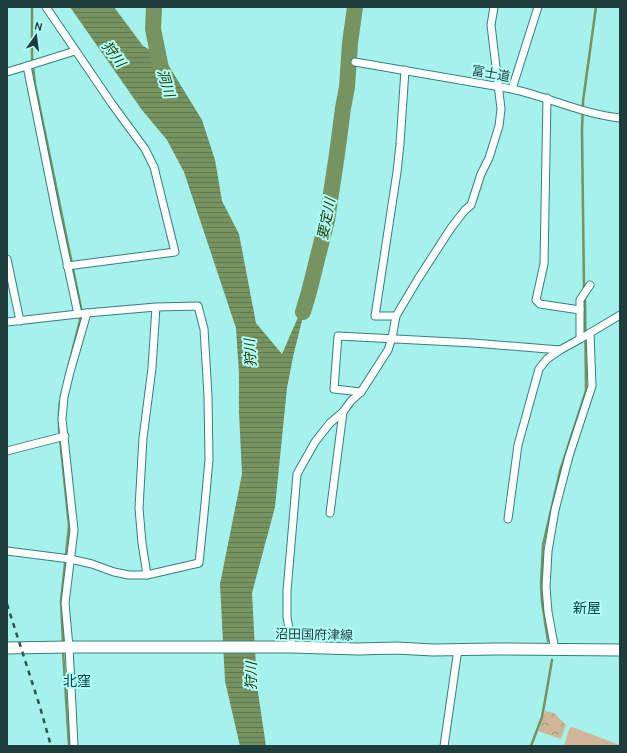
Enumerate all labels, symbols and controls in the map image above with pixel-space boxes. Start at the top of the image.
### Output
north arrow [16,16,56,56]
text: N [33,19,44,34]
water label: 狩川 [98,37,131,72]
street label: 富士道 [470,62,512,84]
water label: 洞川 [153,67,179,101]
water label: 要定川 [313,195,339,241]
water label: 狩川 [240,337,260,367]
district label: 新屋 [573,599,601,617]
street label: 沼田国府津線 [275,625,353,643]
water label: 狩川 [242,660,260,690]
district label: 北窪 [63,672,91,690]

